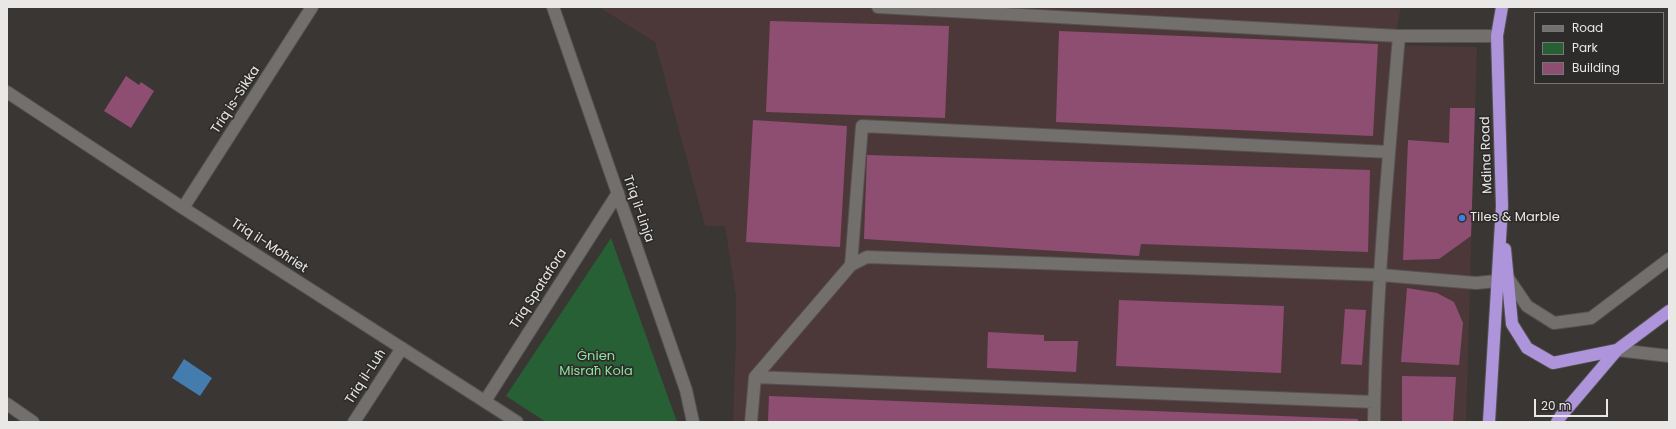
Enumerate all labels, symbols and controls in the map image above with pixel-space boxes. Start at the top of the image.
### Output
legend [1534,12,1664,84]
text: Road [1572,19,1603,36]
text: Park [1572,39,1598,56]
text: Building [1572,59,1620,76]
street label: Triq is-Sikka [208,63,264,137]
street label: Mdina Road [1478,116,1496,194]
street label: Triq il-Linja [619,173,657,245]
place label: Tiles & Marble [1470,210,1560,226]
marker: Tiles & Marble [1457,213,1467,223]
street label: Triq il-Moħriet [228,215,310,277]
street label: Triq Spatafora [507,246,571,332]
street label: Triq il-Luħ [343,347,389,407]
park label: Ġnien Misraħ Kola [559,349,633,380]
scale bar [1536,391,1610,417]
text: 20 m [1541,397,1571,414]

